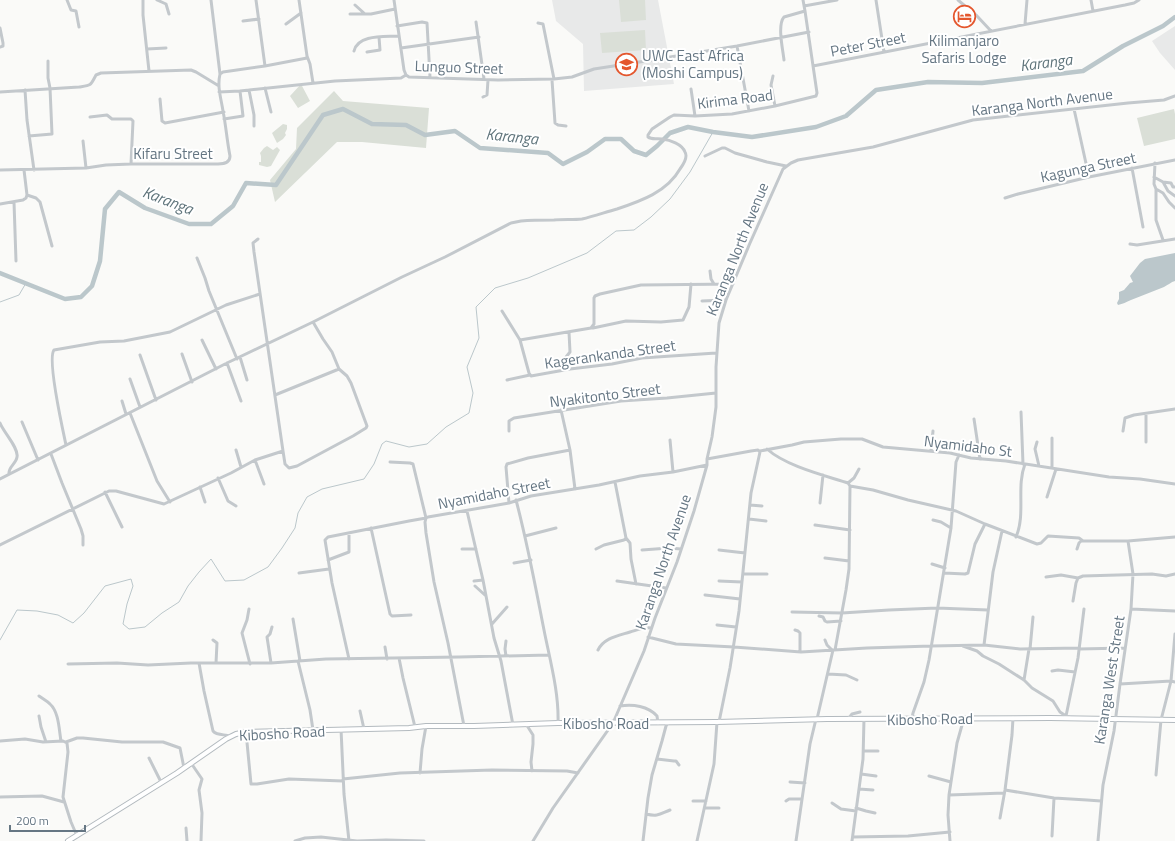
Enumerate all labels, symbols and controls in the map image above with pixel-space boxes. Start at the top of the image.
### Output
hotel icon: Kilimanjaro Safaris Lodge [951,4,977,30]
street label: Peter Street [828,25,908,63]
place label: Kilimanjaro Safaris Lodge [921,29,1007,69]
place label: UWC East Africa (Moshi Campus) [642,44,745,84]
water label: Karanga [1019,47,1074,77]
school or university icon: UWC East Africa (Moshi Campus) [614,51,640,77]
street label: Lunguo Street [414,54,504,80]
street label: Karanga North Avenue [970,82,1114,122]
street label: Kirima Road [696,83,774,115]
water label: Karanga [485,121,540,151]
street label: Kifaru Street [133,142,213,165]
street label: Kagunga Street [1038,146,1139,188]
water label: Karanga [139,179,198,221]
street label: Karanga North Avenue [700,179,774,319]
street label: Kagerankanda Street [543,333,678,375]
street label: Nyakitonto Street [548,377,663,413]
street label: Nyamidaho St [923,429,1014,463]
street label: Nyamidaho Street [436,471,553,515]
street label: Karanga North Avenue [629,491,697,633]
street label: Karanga West Street [1087,613,1131,746]
street label: Kibosho Road [887,707,973,731]
street label: Kibosho Road [563,712,649,735]
street label: Kibosho Road [238,719,326,747]
scale bar [10,807,85,833]
text: 200 m [16,811,49,830]

